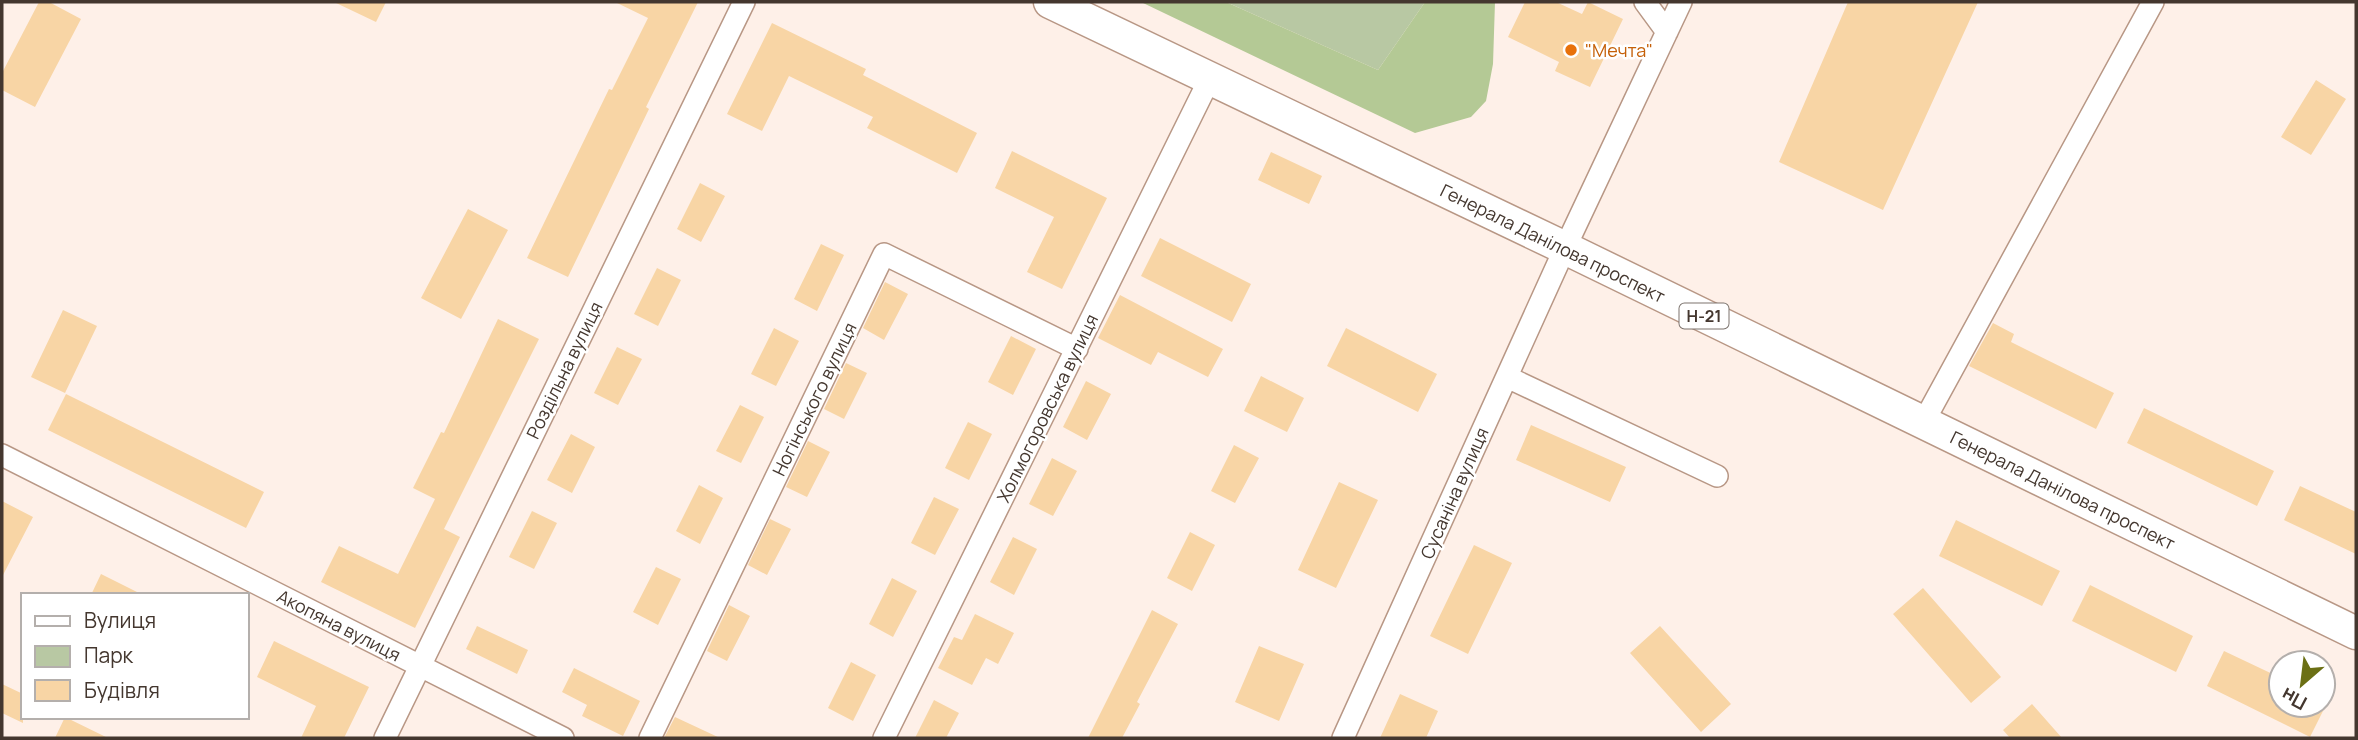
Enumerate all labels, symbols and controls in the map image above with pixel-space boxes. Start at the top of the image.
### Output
place label: "Мечта" [1585,38,1653,62]
marker: "Мечта" [1563,42,1579,58]
street label: Генерала Данілова проспект [1437,178,1669,308]
street label: Роздільна вулиця [520,297,608,443]
road number: Н-21 [1680,304,1728,328]
street label: Холмогоровська вулиця [991,310,1103,506]
street label: Ногінського вулиця [766,318,862,480]
street label: Сусаніна вулиця [1414,424,1494,562]
street label: Генерала Данілова проспект [1947,425,2179,555]
street label: Акопяна вулиця [273,584,405,666]
legend [21,593,248,719]
text: Вулиця [84,606,156,634]
text: Парк [84,641,134,669]
north arrow [2267,649,2337,719]
text: Будівля [84,676,160,704]
text: Пн [2277,682,2311,716]

